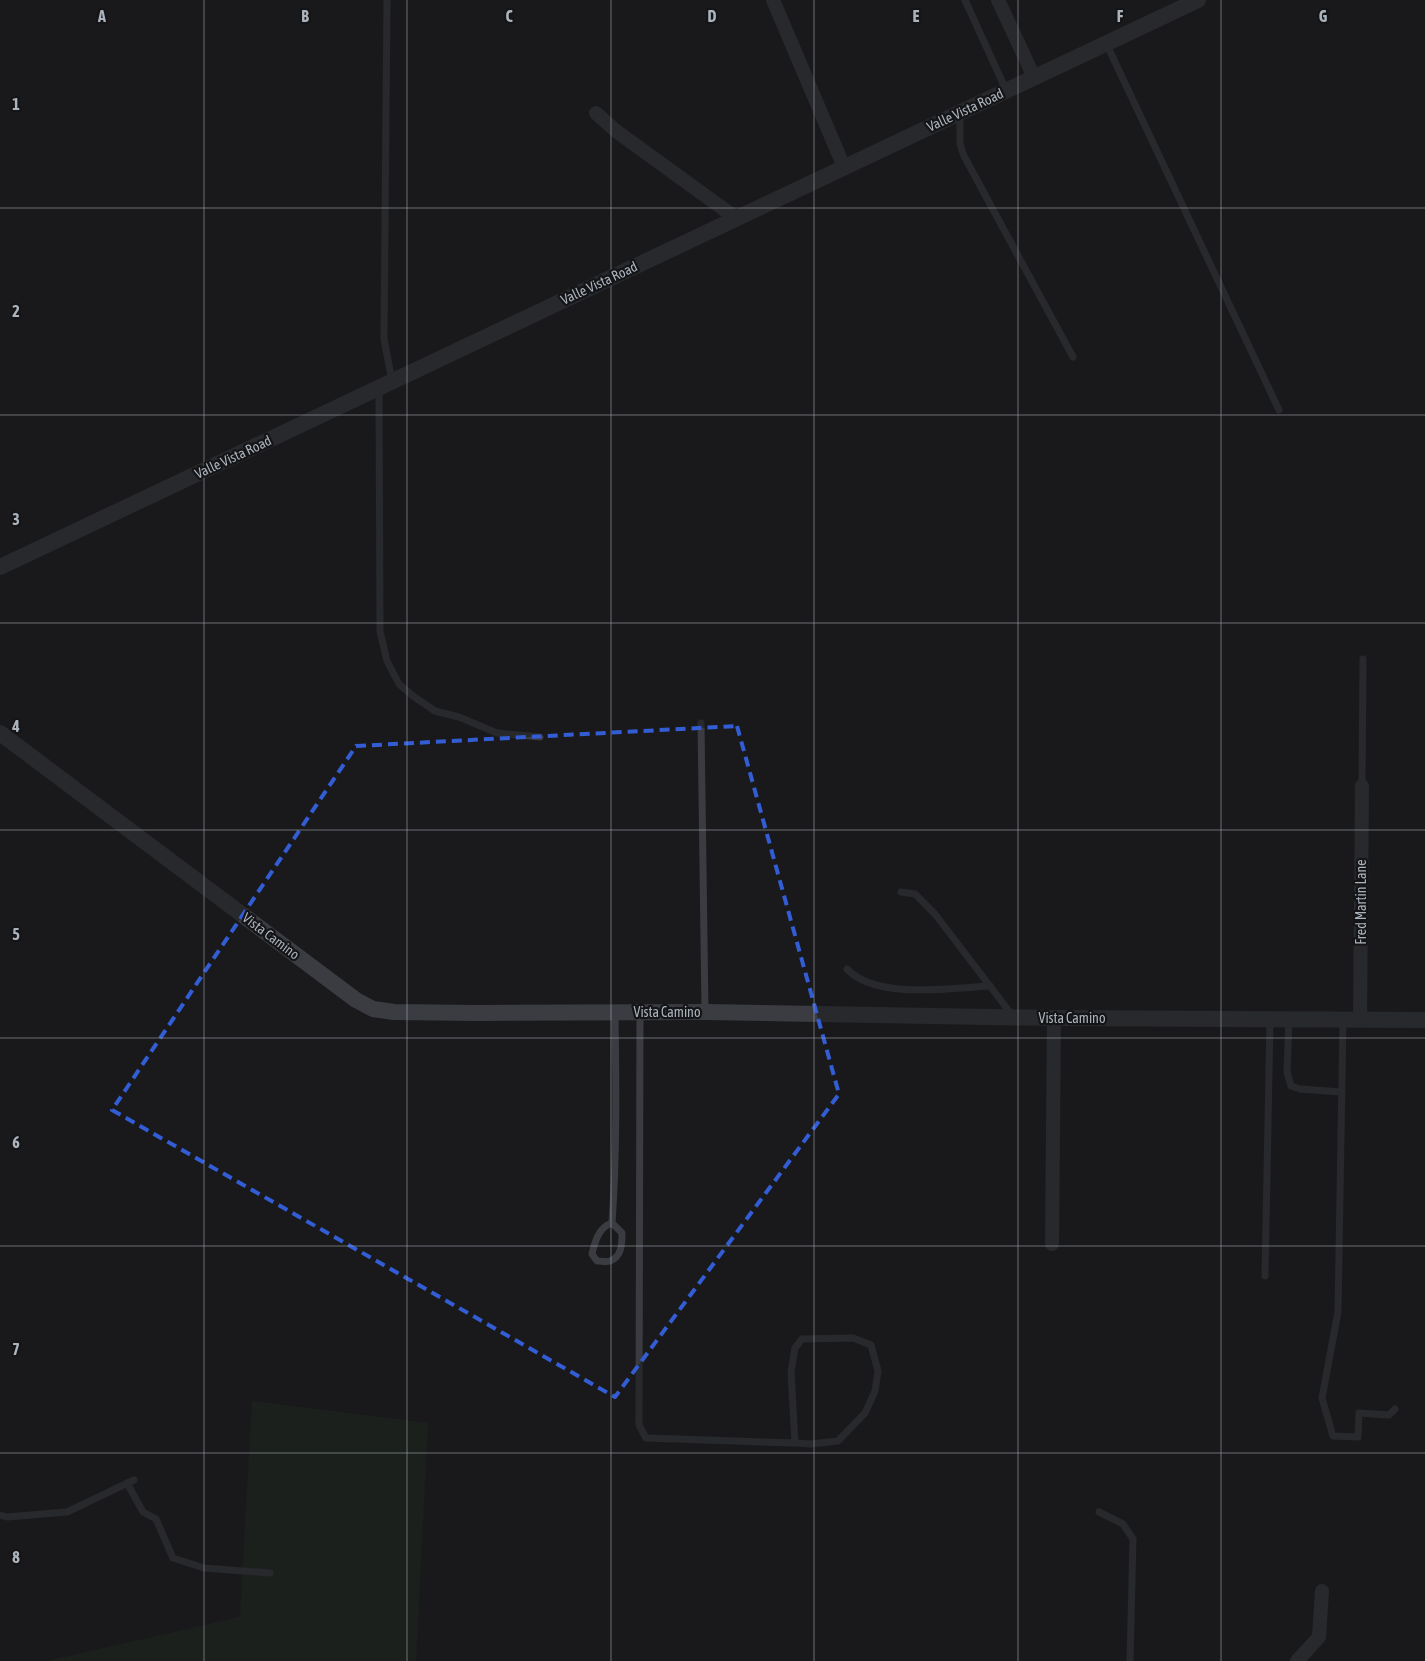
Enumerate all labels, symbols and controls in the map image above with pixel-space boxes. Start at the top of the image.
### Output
text: A [97,7,106,25]
text: B [301,7,309,25]
text: C [505,7,513,25]
text: D [708,7,717,25]
text: E [913,7,920,25]
text: F [1117,7,1124,25]
text: G [1319,7,1328,25]
street label: Valle Vista Road [924,85,1006,135]
text: 1 [12,95,20,113]
street label: Valle Vista Road [558,258,640,308]
text: 2 [12,302,20,320]
street label: Valle Vista Road [192,432,274,482]
text: 3 [12,510,20,528]
text: 4 [11,717,20,735]
street label: Fred Martin Lane [1353,859,1369,945]
street label: Vista Camino [239,909,303,963]
text: 5 [12,925,20,943]
street label: Vista Camino [634,1004,700,1020]
street label: Vista Camino [1039,1010,1105,1026]
text: 6 [12,1133,20,1151]
text: 7 [12,1340,20,1358]
text: 8 [12,1548,20,1566]

